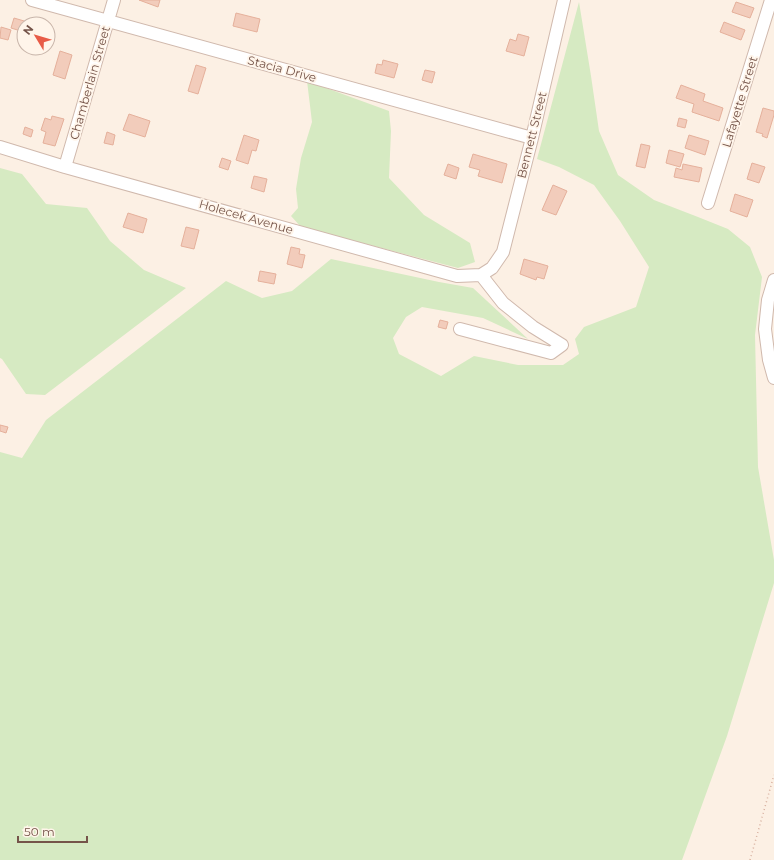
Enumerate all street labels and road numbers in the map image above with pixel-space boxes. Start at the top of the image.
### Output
street label: Chamberlain Street [66,24,113,141]
street label: Stacia Drive [246,52,318,85]
street label: Lafayette Street [719,54,761,149]
street label: Bennett Street [513,90,550,180]
street label: Holecek Avenue [197,196,295,237]

